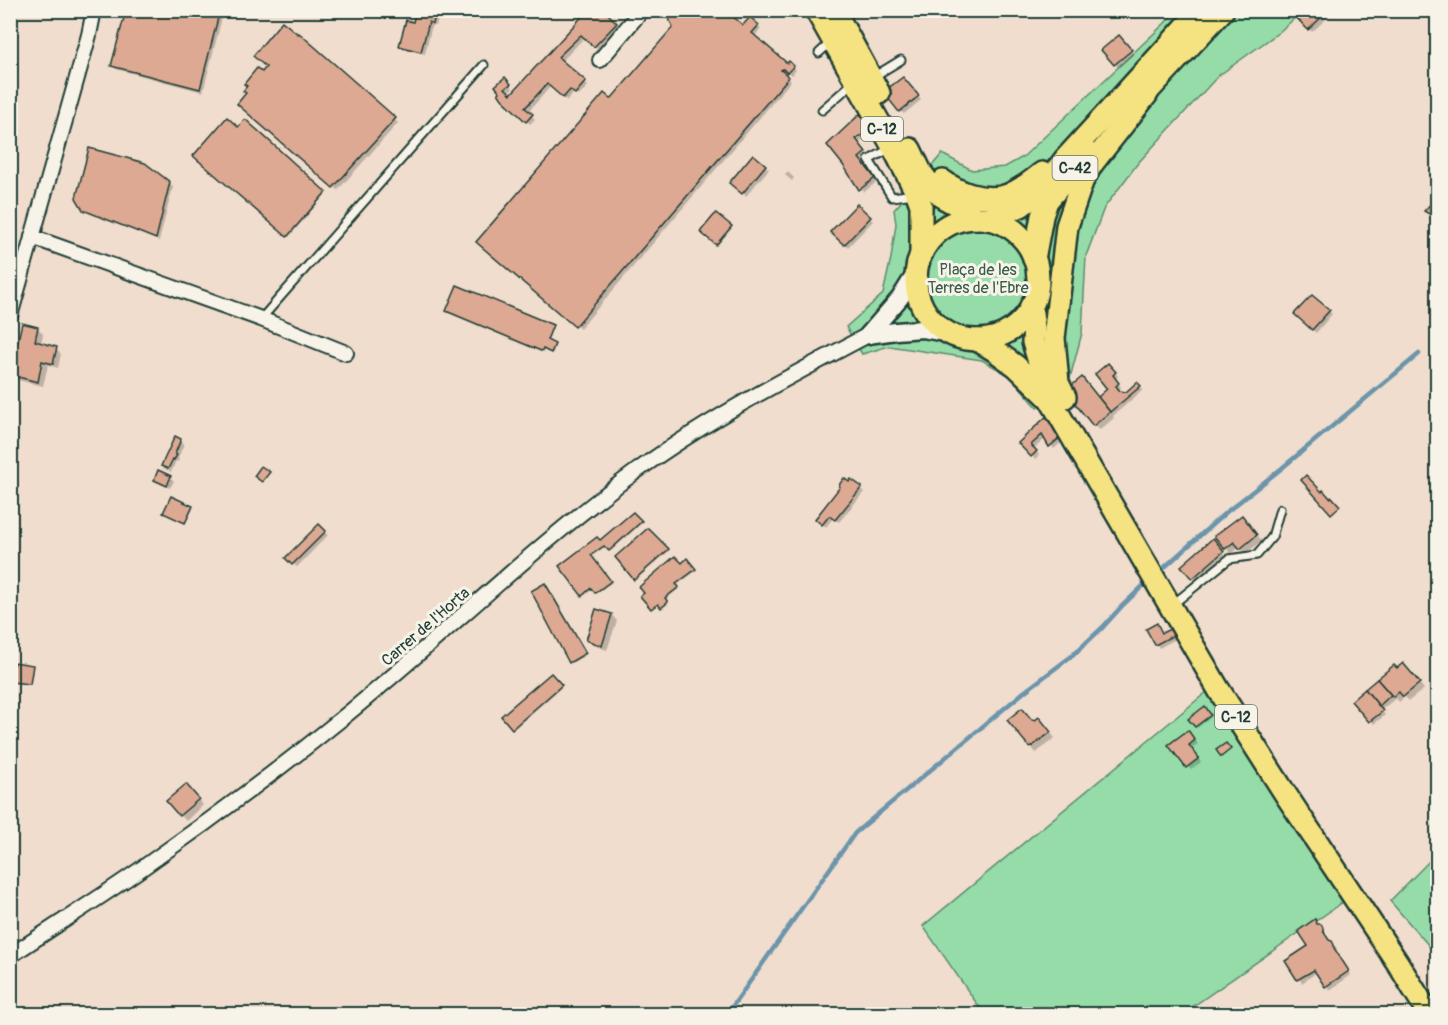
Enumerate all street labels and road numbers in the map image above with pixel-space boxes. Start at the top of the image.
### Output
road number: C-12 [861,117,903,141]
road number: C-42 [1052,156,1098,180]
street label: Carrer de l'Horta [378,583,474,670]
road number: C-12 [1215,705,1257,729]

